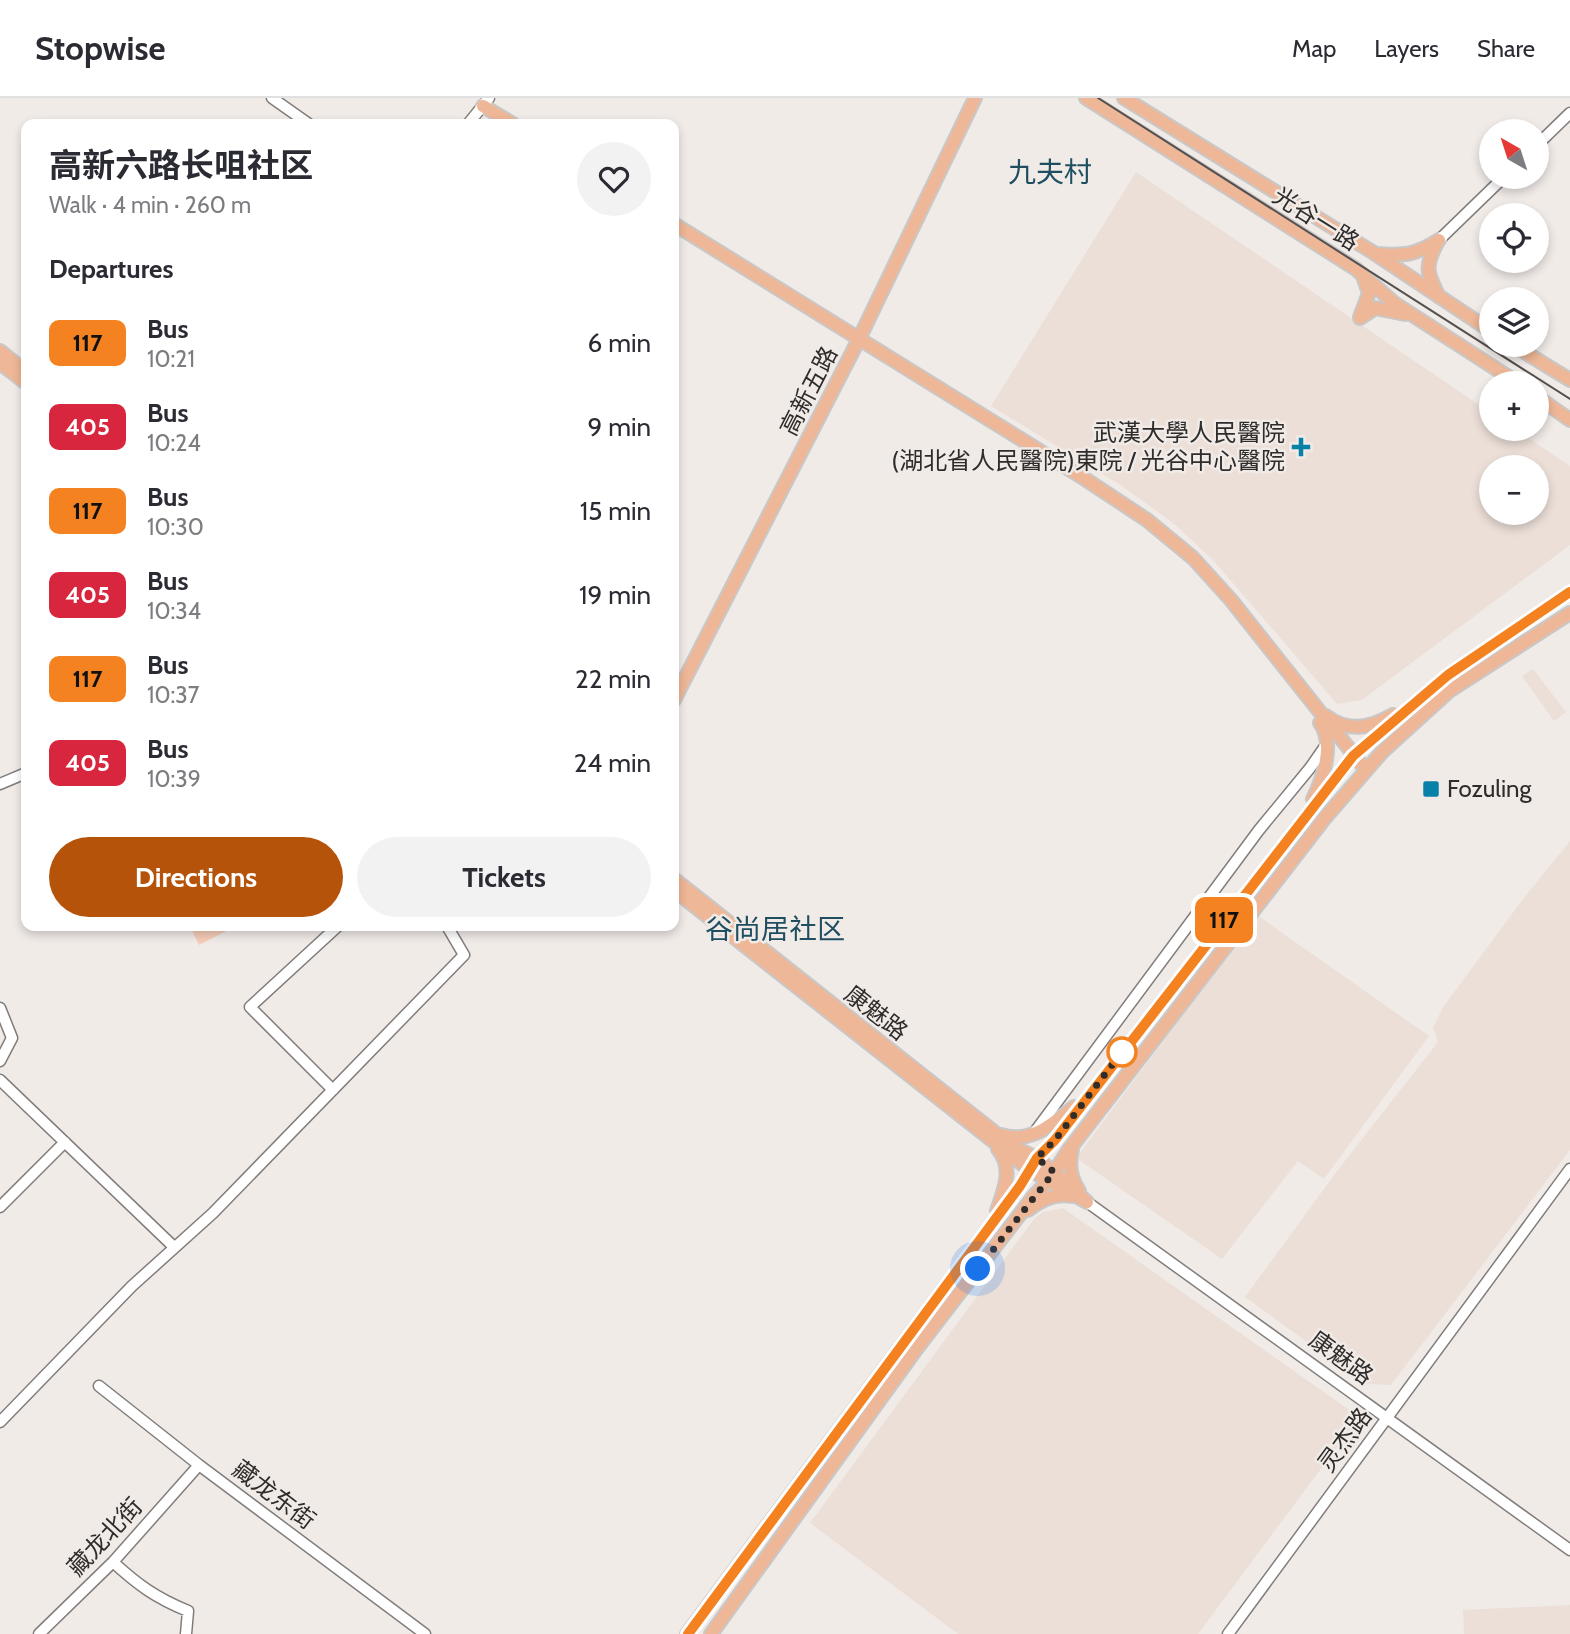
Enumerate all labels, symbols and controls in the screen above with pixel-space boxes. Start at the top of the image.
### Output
text: Stopwise [35,28,165,68]
text: Map [1292,34,1336,63]
text: Layers [1374,34,1439,63]
text: Share [1477,34,1535,63]
north arrow [1479,119,1549,189]
map controls [1479,119,1549,525]
button: heart [577,142,651,216]
text: 高新六路长咀社区 [49,145,313,185]
district label: 九夫村 [1008,155,1092,189]
street label: 光谷一路 [1268,181,1365,256]
text: Walk · 4 min · 260 m [49,191,251,219]
button: locate [1479,203,1549,273]
text: Departures [49,253,173,285]
button: layers [1479,287,1549,357]
text: Bus [147,313,188,345]
text: 6 min [588,327,651,359]
text: 117 [73,328,102,357]
street label: 高新五路 [774,341,843,440]
text: 10:21 [147,345,195,373]
button: + [1479,371,1549,441]
text: Bus [147,397,188,429]
text: 9 min [588,411,651,443]
text: 405 [65,412,110,441]
place label: 武漢大學人民醫院 (湖北省人民醫院)東院 / 光谷中心醫院 [891,418,1285,475]
text: 10:24 [147,429,201,457]
marker: 武漢大學人民醫院 (湖北省人民醫院)東院 / 光谷中心醫院 [1291,437,1311,457]
button: − [1479,455,1549,525]
text: Bus [147,481,188,513]
text: 15 min [580,495,651,527]
text: 117 [73,496,102,525]
text: 10:30 [147,513,204,541]
text: Bus [147,565,188,597]
text: 19 min [579,579,651,611]
text: 405 [65,580,110,609]
text: 10:34 [147,597,201,625]
text: Bus [147,649,188,681]
text: 22 min [575,663,651,695]
text: 117 [73,664,102,693]
text: 10:37 [147,681,199,709]
text: Bus [147,733,188,765]
text: 24 min [574,747,651,779]
text: 405 [65,748,110,777]
text: 10:39 [147,765,201,793]
place label: Fozuling [1447,774,1533,803]
marker: Fozuling [1421,779,1441,799]
button: Directions [49,837,343,917]
button: Tickets [357,837,651,917]
line badge: 117 [1184,897,1264,943]
text: 117 [1209,905,1239,934]
district label: 谷尚居社区 [705,912,845,946]
street label: 康魅路 [839,979,914,1046]
unlabelled marker [1107,1037,1137,1067]
your location [960,1251,995,1286]
street label: 康魅路 [1304,1325,1379,1390]
street label: 灵杰路 [1312,1402,1377,1477]
street label: 藏龙东街 [227,1454,321,1535]
street label: 藏龙北街 [61,1492,148,1582]

